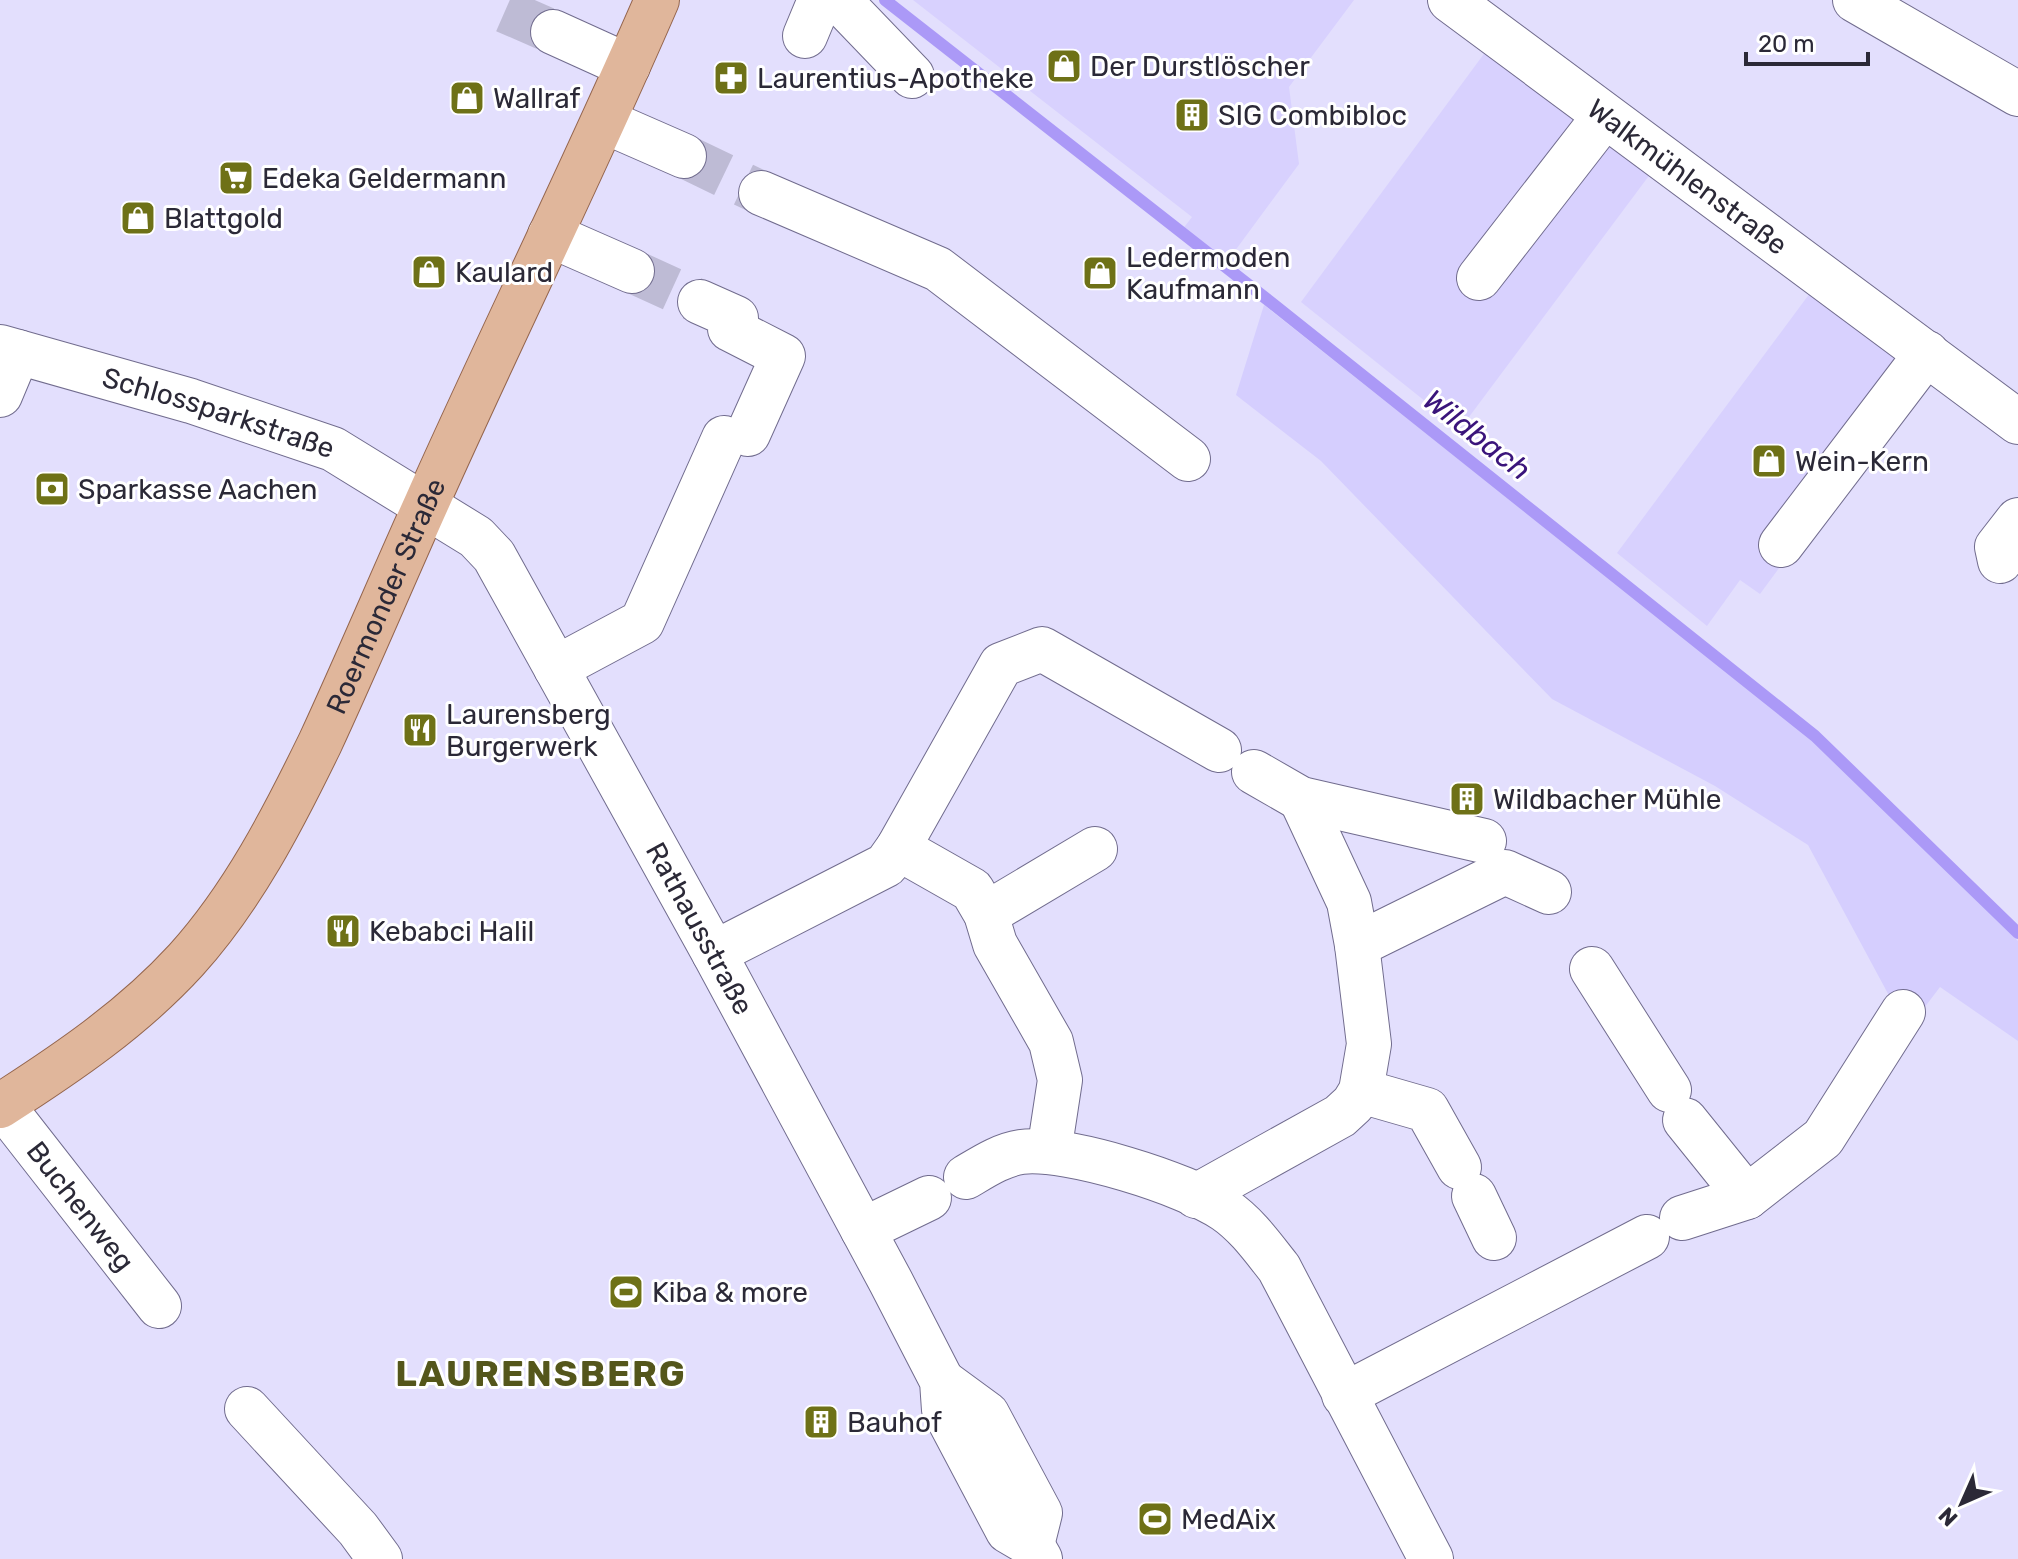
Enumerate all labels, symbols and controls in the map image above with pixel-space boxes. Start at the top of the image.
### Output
scale bar [1746,16,1868,66]
text: 20 m [1758,30,1815,58]
shop icon: Der Durstlöscher [1045,47,1083,85]
place label: Der Durstlöscher [1090,50,1310,83]
pharmacy icon: Laurentius-Apotheke [712,59,750,97]
place label: Laurentius-Apotheke [757,62,1034,95]
shop icon: Wallraf [448,79,486,117]
place label: Wallraf [493,82,581,115]
street label: Walkmühlenstraße [1581,92,1794,262]
building icon: SIG Combibloc [1173,96,1211,134]
place label: SIG Combibloc [1218,99,1407,132]
supermarket icon: Edeka Geldermann [217,159,255,197]
place label: Edeka Geldermann [262,162,506,195]
shop icon: Blattgold [119,199,157,237]
place label: Blattgold [164,202,283,235]
place label: Ledermoden Kaufmann [1126,241,1290,306]
shop icon: Kaulard [410,253,448,291]
shop icon: Ledermoden Kaufmann [1081,254,1119,292]
place label: Kaulard [455,256,553,289]
street label: Schlossparkstraße [98,361,339,465]
water label: Wildbach [1416,382,1538,488]
shop icon: Wein-Kern [1750,442,1788,480]
place label: Wein-Kern [1795,445,1929,478]
bank icon: Sparkasse Aachen [33,470,71,508]
place label: Sparkasse Aachen [78,473,318,506]
street label: Roermonder Straße [320,473,452,719]
place label: Laurensberg Burgerwerk [446,698,611,763]
restaurant icon: Laurensberg Burgerwerk [401,711,439,749]
building icon: Wildbacher Mühle [1448,780,1486,818]
place label: Wildbacher Mühle [1493,783,1721,816]
street label: Rathausstraße [639,837,760,1020]
restaurant icon: Kebabci Halil [324,912,362,950]
place label: Kebabci Halil [369,915,534,948]
street label: Buchenweg [20,1135,141,1277]
sports icon: Kiba & more [607,1273,645,1311]
place label: Kiba & more [652,1276,808,1309]
district label: LAURENSBERG [395,1352,687,1395]
building icon: Bauhof [802,1403,840,1441]
place label: Bauhof [847,1406,942,1439]
north arrow [1922,1463,2002,1543]
sports icon: MedAix [1136,1500,1174,1538]
text: N [1933,1502,1963,1532]
place label: MedAix [1181,1503,1276,1536]

